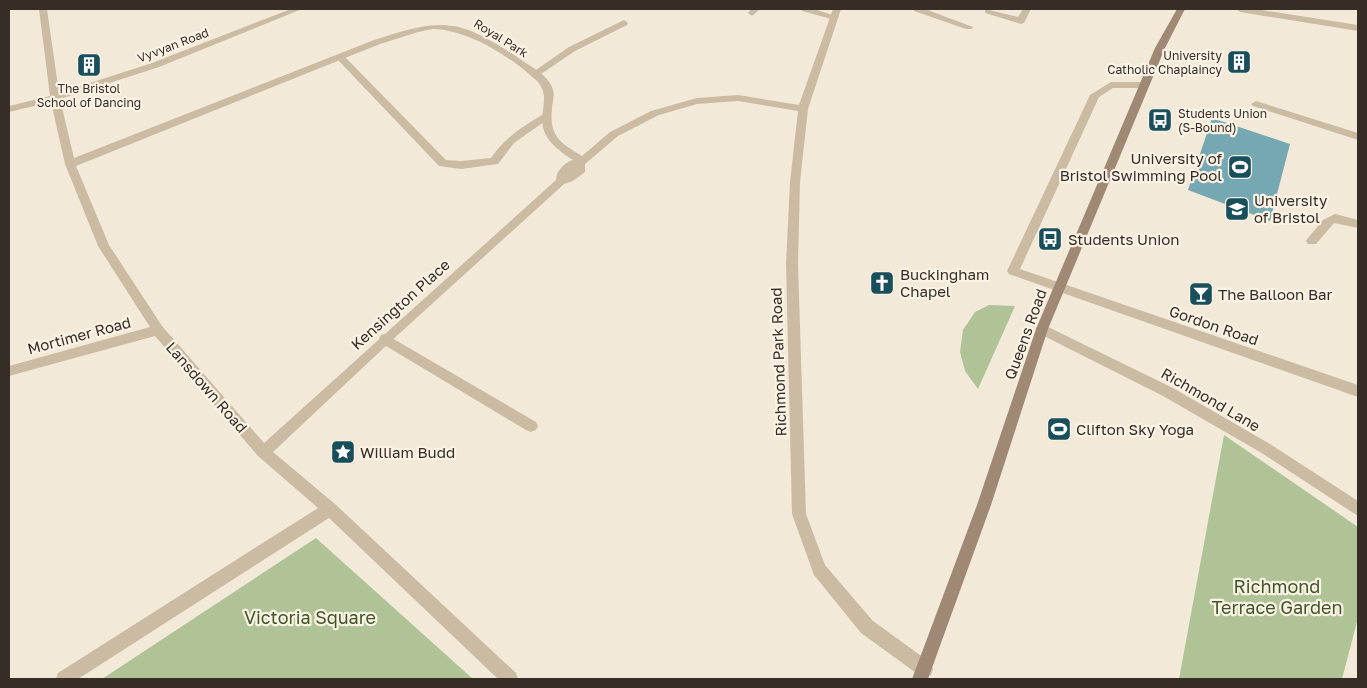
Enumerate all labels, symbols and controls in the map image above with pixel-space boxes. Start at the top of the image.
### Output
street label: Royal Park [471,15,531,61]
street label: Vyvyan Road [135,25,211,65]
place label: University Catholic Chaplaincy [1107,48,1222,77]
building icon: University Catholic Chaplaincy [1226,49,1252,75]
building icon: The Bristol School of Dancing [76,52,102,78]
place label: The Bristol School of Dancing [37,81,141,110]
place label: Students Union (S-Bound) [1178,106,1267,135]
bus stop icon: Students Union (S-Bound) [1147,107,1173,133]
place label: University of Bristol Swimming Pool [1060,149,1223,184]
sports icon: University of Bristol Swimming Pool [1227,154,1253,180]
place label: University of Bristol [1254,191,1328,226]
school or university icon: University of Bristol [1224,196,1250,222]
bus stop icon: Students Union [1037,226,1063,252]
place label: Students Union [1068,230,1180,248]
street label: Kensington Place [347,255,453,353]
place label: Buckingham Chapel [900,265,989,300]
church icon: Buckingham Chapel [869,270,895,296]
bar icon: The Balloon Bar [1188,281,1214,307]
place label: The Balloon Bar [1218,285,1332,303]
street label: Queens Road [1000,286,1050,382]
street label: Richmond Park Road [766,287,790,437]
street label: Gordon Road [1167,301,1261,349]
street label: Mortimer Road [25,313,133,357]
street label: Lansdown Road [163,338,251,436]
street label: Richmond Lane [1158,363,1264,435]
sports icon: Clifton Sky Yoga [1046,416,1072,442]
place label: Clifton Sky Yoga [1076,420,1194,438]
place icon: William Budd [330,439,356,465]
place label: William Budd [360,443,455,461]
park label: Richmond Terrace Garden [1211,575,1343,618]
park label: Victoria Square [244,606,376,628]

